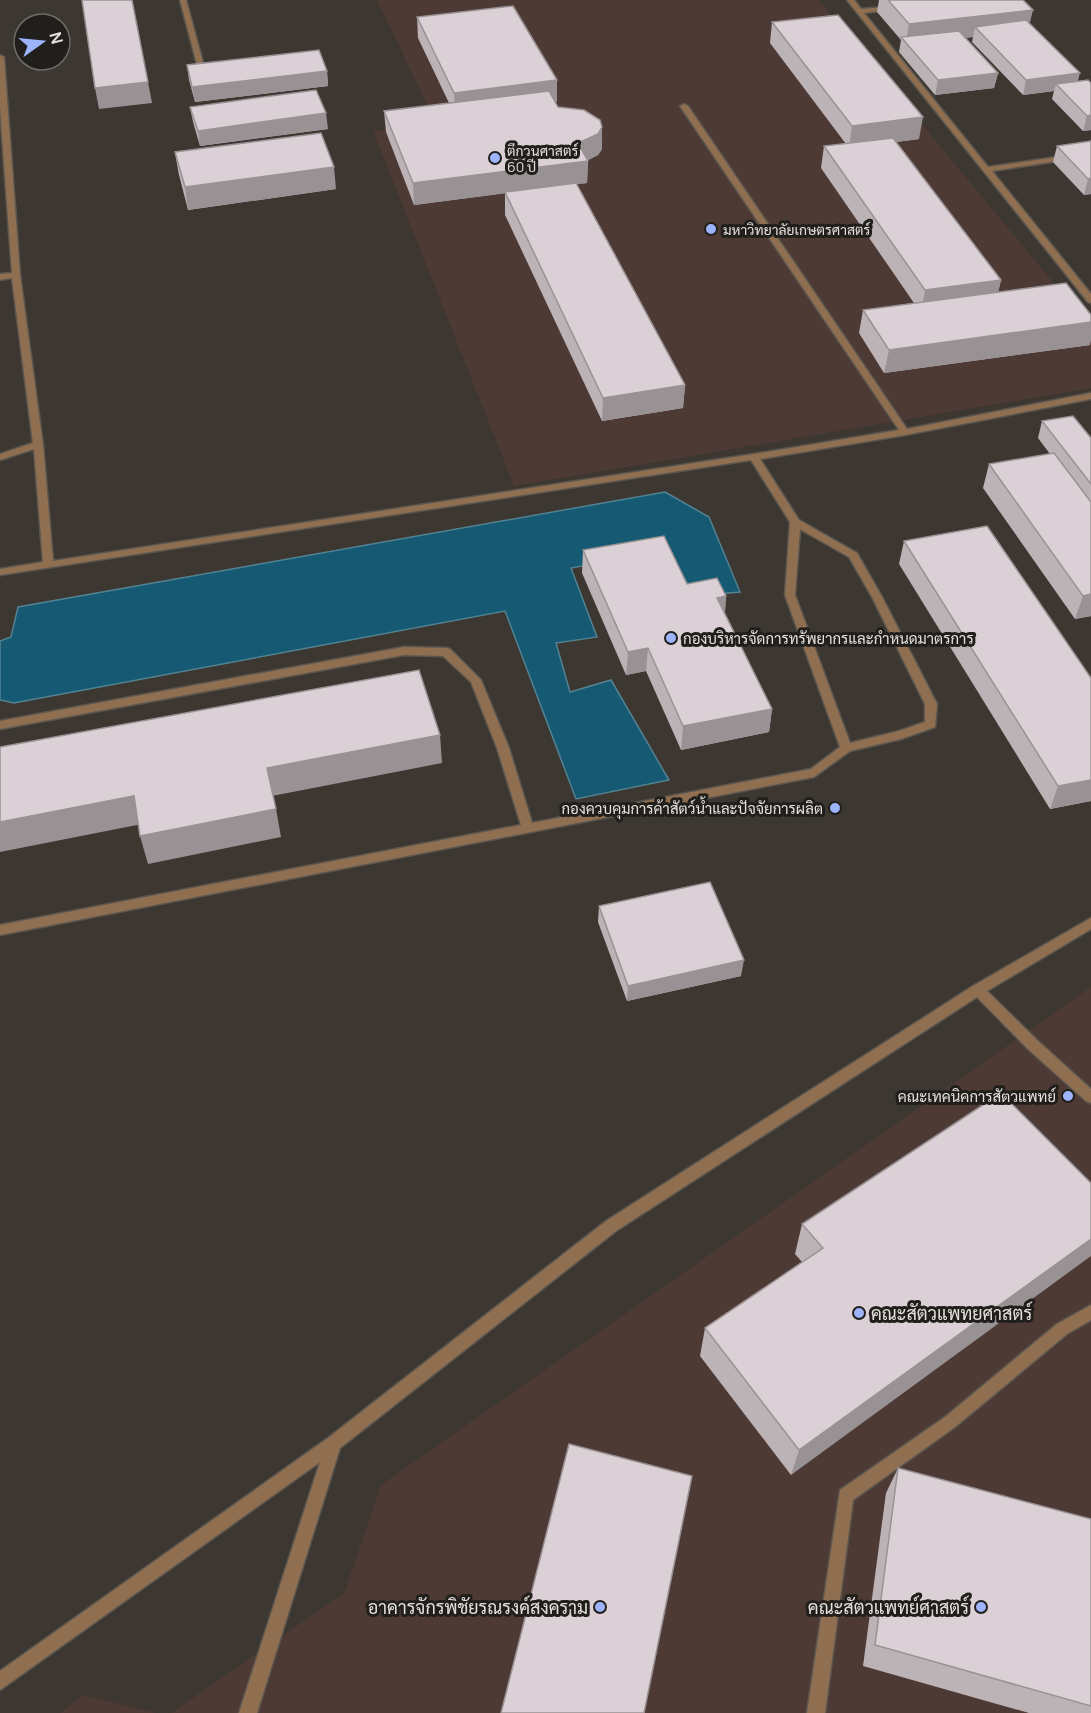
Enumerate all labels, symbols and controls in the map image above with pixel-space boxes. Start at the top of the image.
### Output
north arrow [12,12,72,72]
text: N [44,30,69,47]
place label: ตึกวนศาสตร์ 60 ปี [507,141,578,176]
marker: ตึกวนศาสตร์ 60 ปี [488,151,502,165]
place label: มหาวิทยาลัยเกษตรศาสตร์ [723,220,871,239]
marker: มหาวิทยาลัยเกษตรศาสตร์ [704,222,718,236]
place label: กองบริหารจัดการทรัพยากรและกำหนดมาตรการ [683,628,974,649]
marker: กองบริหารจัดการทรัพยากรและกำหนดมาตรการ [664,631,678,645]
place label: กองควบคุมการค้าสัตว์น้ำและปัจจัยการผลิต [561,796,823,820]
marker: กองควบคุมการค้าสัตว์น้ำและปัจจัยการผลิต [828,801,842,815]
place label: คณะเทคนิคการสัตวแพทย์ [898,1086,1056,1107]
marker: คณะเทคนิคการสัตวแพทย์ [1061,1089,1075,1103]
place label: คณะสัตวแพทยศาสตร์ [871,1301,1032,1325]
marker: คณะสัตวแพทยศาสตร์ [852,1306,866,1320]
place label: อาคารจักรพิชัยรณรงค์สงคราม [368,1595,588,1619]
place label: คณะสัตวแพทย์ศาสตร์ [808,1595,969,1619]
marker: อาคารจักรพิชัยรณรงค์สงคราม [593,1600,607,1614]
marker: คณะสัตวแพทย์ศาสตร์ [974,1600,988,1614]

